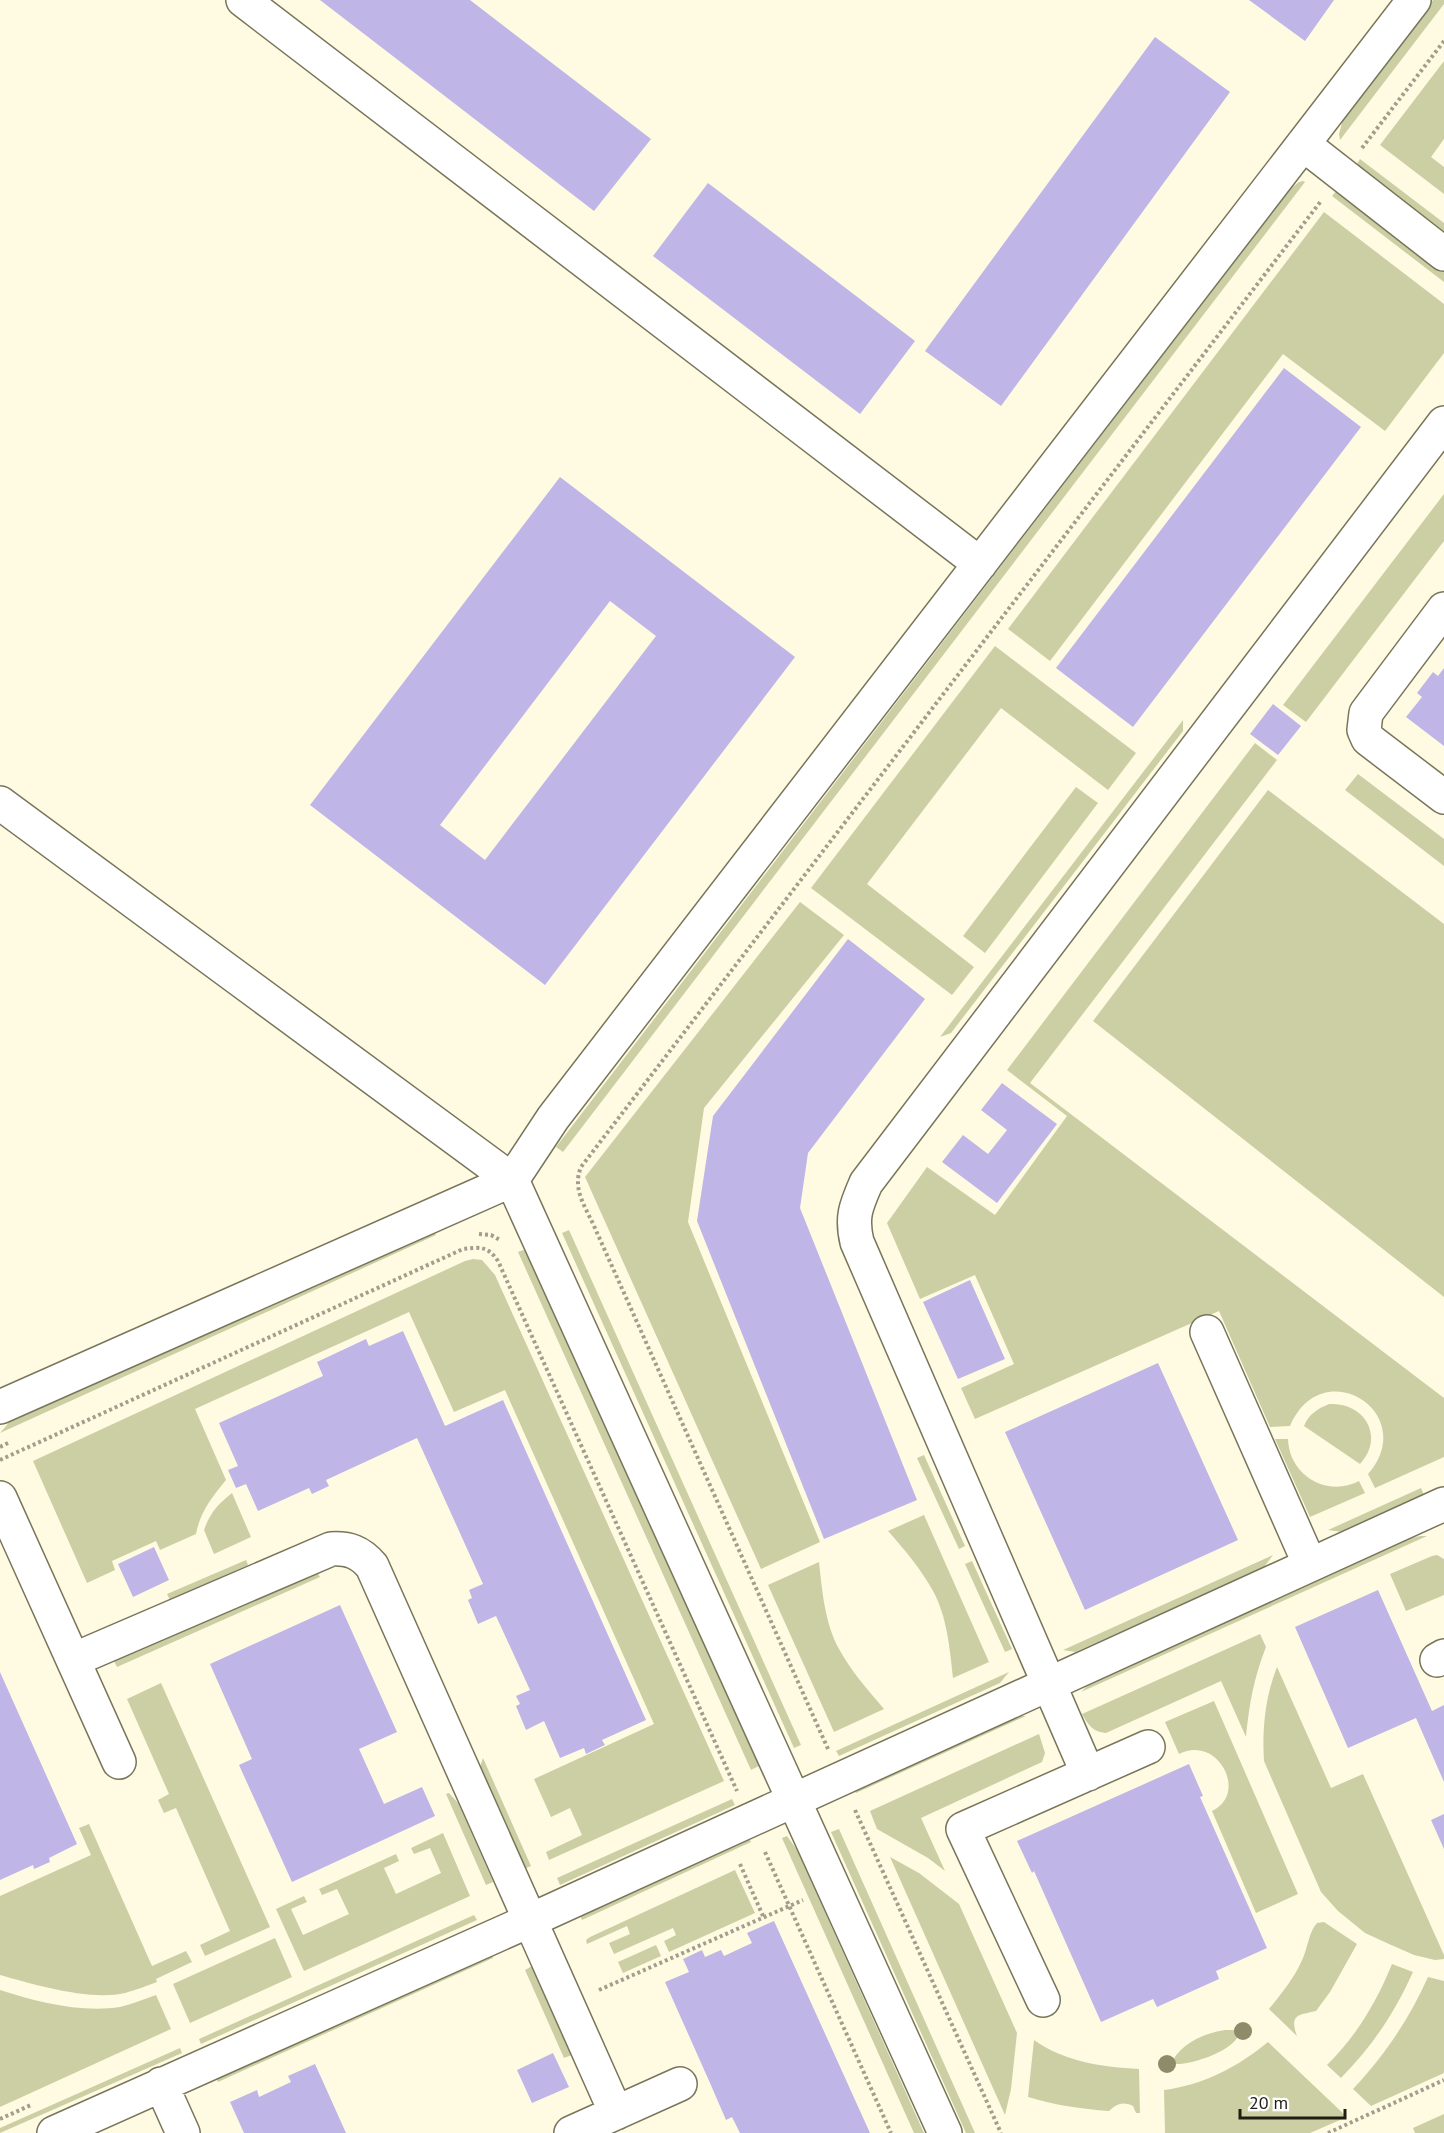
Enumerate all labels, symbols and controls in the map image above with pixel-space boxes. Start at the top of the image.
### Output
scale bar [1240,2082,1345,2120]
text: 20 m [1249,2091,1288,2114]

